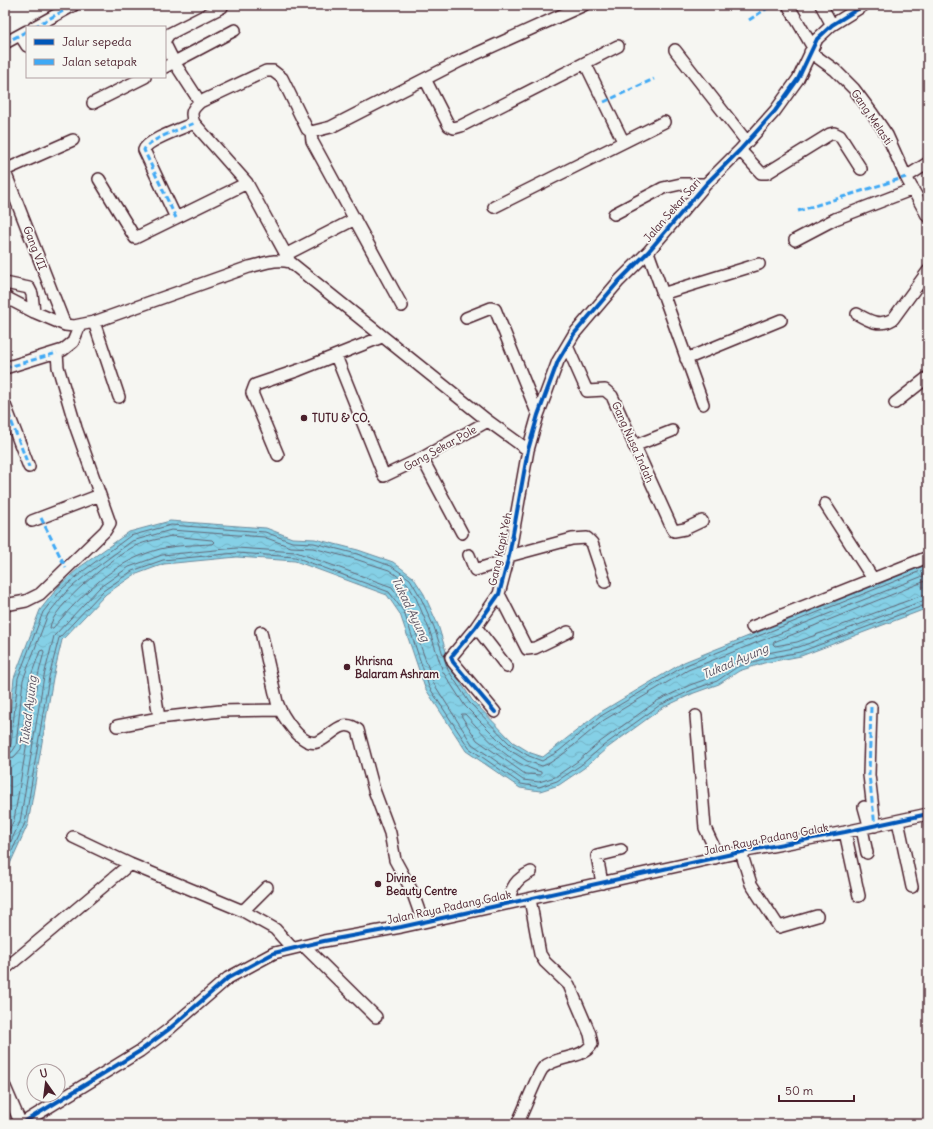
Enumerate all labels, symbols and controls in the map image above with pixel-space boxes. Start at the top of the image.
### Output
legend [26,26,166,78]
text: Jalur sepeda [62,34,132,49]
text: Jalan setapak [62,54,137,69]
street label: Gang Melasti [848,87,896,147]
street label: Jalan Sekar Sari [641,175,703,245]
street label: Gang VII [20,224,50,272]
street label: Gang Nusa Indah [609,399,657,485]
place label: TUTU & CO. [312,411,370,425]
marker: TUTU & CO. [299,413,309,423]
street label: Gang Sekar Pole [401,422,479,474]
street label: Gang Kapit Yeh [485,511,515,587]
water label: Tukad Ayung [389,574,434,645]
water label: Tukad Ayung [700,640,772,682]
place label: Khrisna Balaram Ashram [355,654,439,681]
marker: Khrisna Balaram Ashram [342,662,352,672]
water label: Tukad Ayung [16,674,40,747]
street label: Jalan Raya Padang Galak [702,820,830,858]
place label: Divine Beauty Centre [386,871,457,899]
marker: Divine Beauty Centre [373,879,383,889]
street label: Jalan Raya Padang Galak [385,887,513,927]
north arrow [26,1063,66,1103]
text: U [38,1066,49,1081]
scale bar [779,1077,854,1103]
text: 50 m [785,1083,814,1098]

